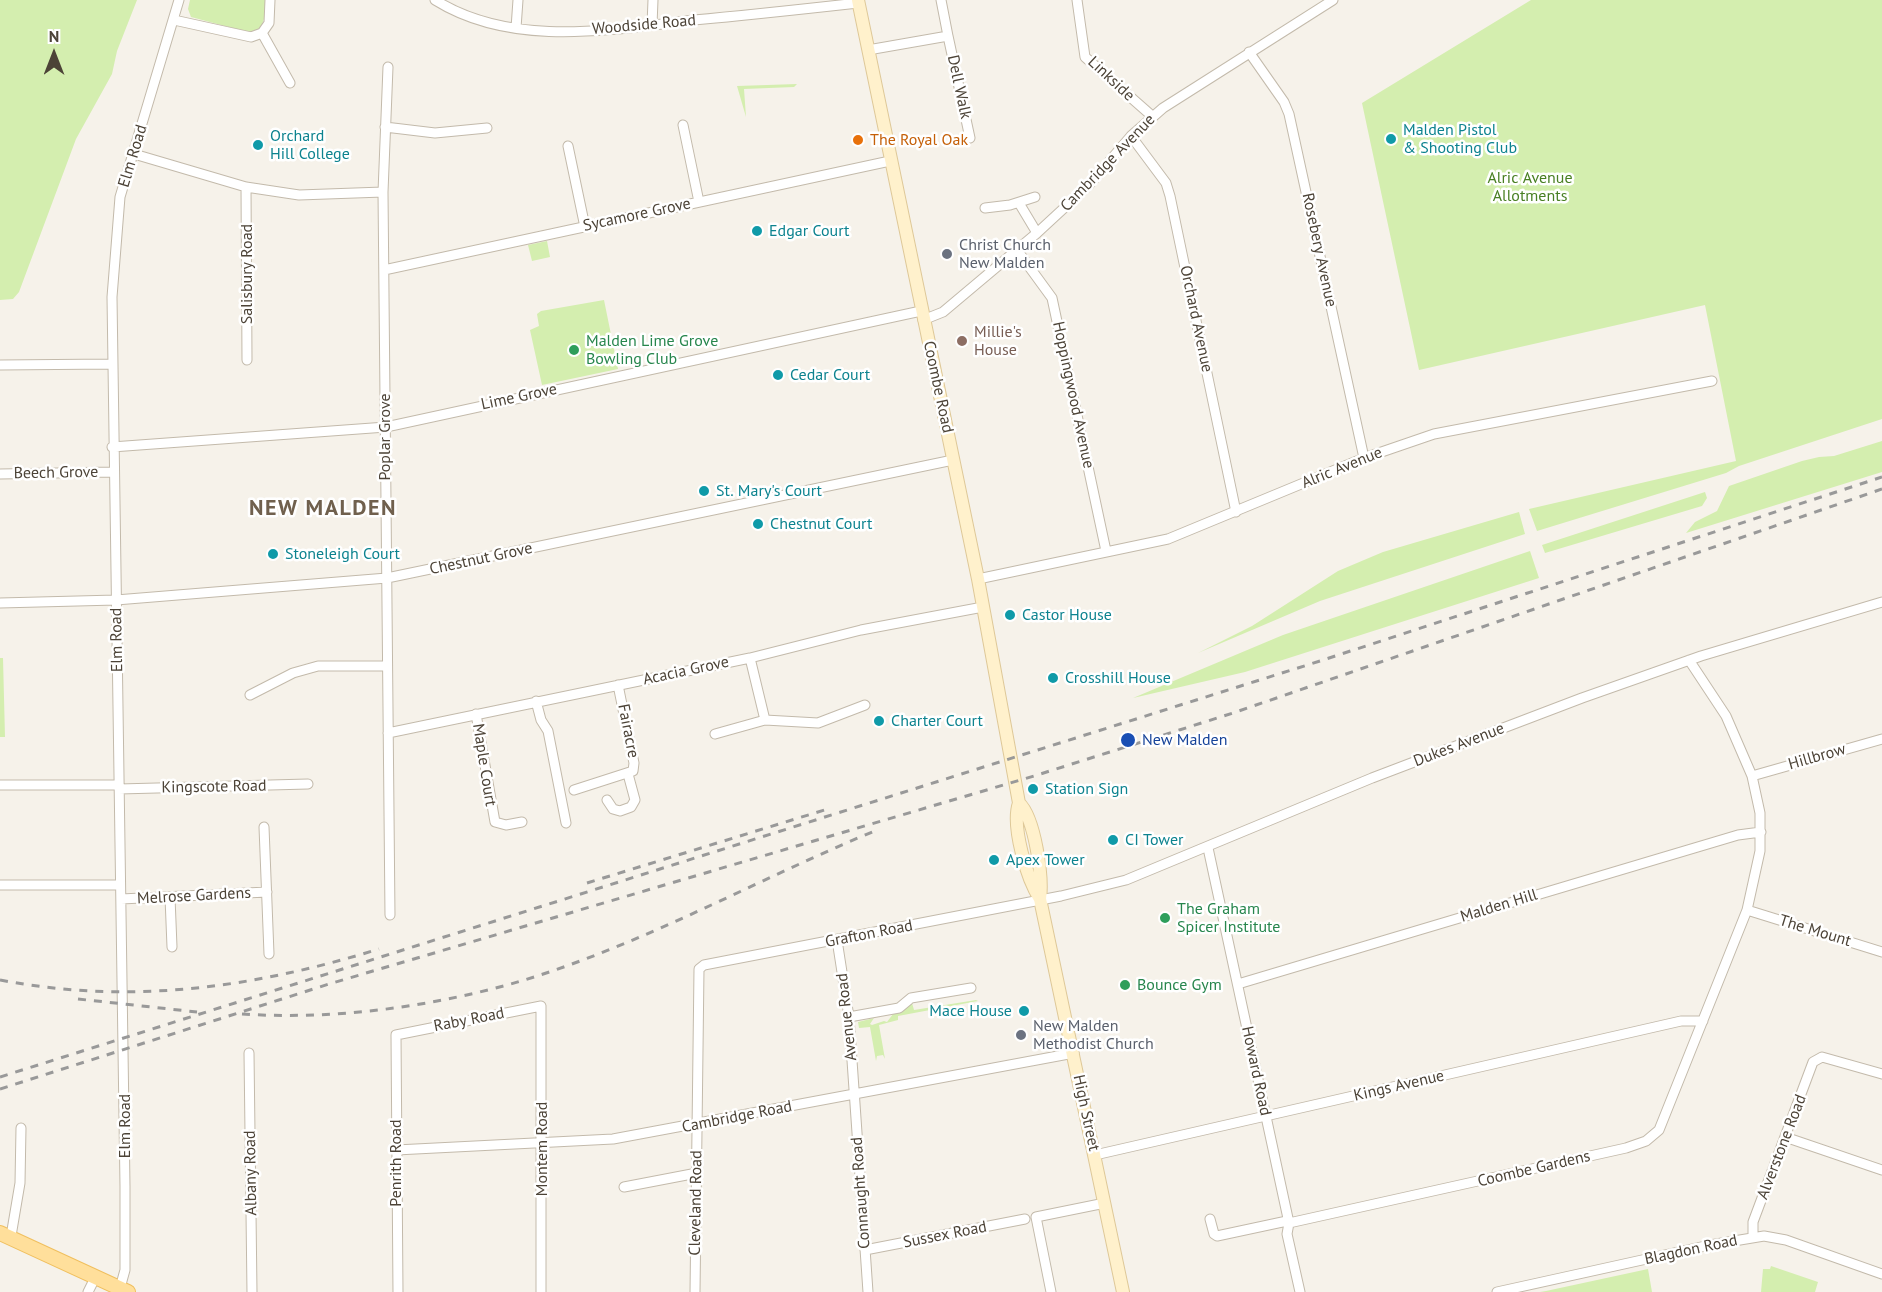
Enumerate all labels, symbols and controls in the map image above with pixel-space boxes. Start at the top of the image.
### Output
street label: Woodside Road [591,11,697,39]
north arrow [24,24,84,84]
text: N [49,26,59,46]
street label: Dell Walk [943,53,975,121]
street label: Linkside [1084,53,1138,105]
street label: Cambridge Avenue [1057,110,1159,216]
place label: Malden Pistol & Shooting Club [1403,120,1517,158]
street label: Elm Road [114,122,152,190]
place label: Orchard Hill College [270,126,350,164]
place label: The Royal Oak [870,130,968,150]
marker: Malden Pistol & Shooting Club [1384,132,1398,146]
marker: The Royal Oak [851,133,865,147]
marker: Orchard Hill College [251,138,265,152]
park label: Alric Avenue Allotments [1487,168,1573,206]
street label: Rosebery Avenue [1298,191,1340,309]
street label: Sycamore Grove [581,194,693,236]
place label: Edgar Court [769,221,850,241]
street label: Salisbury Road [237,224,257,324]
marker: Edgar Court [750,224,764,238]
place label: Christ Church New Malden [959,235,1051,273]
marker: Christ Church New Malden [940,247,954,261]
street label: Orchard Avenue [1175,264,1217,374]
street label: Hoppingwood Avenue [1048,320,1098,470]
place label: Millie's House [974,322,1022,360]
place label: Malden Lime Grove Bowling Club [586,331,718,369]
marker: Millie's House [955,334,969,348]
street label: Coombe Road [919,339,957,435]
marker: Malden Lime Grove Bowling Club [567,343,581,357]
place label: Cedar Court [790,365,870,385]
marker: Cedar Court [771,368,785,382]
street label: Lime Grove [479,380,559,414]
street label: Poplar Grove [375,393,395,481]
street label: Alric Avenue [1299,443,1385,493]
street label: Beech Grove [13,463,99,483]
place label: St. Mary's Court [716,481,822,501]
marker: St. Mary's Court [697,484,711,498]
district label: NEW MALDEN [249,496,397,522]
place label: Chestnut Court [770,514,872,534]
marker: Chestnut Court [751,517,765,531]
street label: Chestnut Grove [428,539,534,579]
place label: Stoneleigh Court [285,544,400,564]
marker: Stoneleigh Court [266,547,280,561]
place label: Castor House [1022,605,1112,625]
street label: Elm Road [107,608,127,672]
marker: Castor House [1003,608,1017,622]
street label: Acacia Grove [641,653,731,689]
place label: Crosshill House [1065,668,1171,688]
marker: Crosshill House [1046,671,1060,685]
street label: Fairacre [613,702,643,760]
place label: Charter Court [891,711,983,731]
marker: Charter Court [872,714,886,728]
street label: Dukes Avenue [1411,719,1507,771]
street label: Maple Court [468,722,500,808]
place label: New Malden [1142,730,1228,750]
marker: New Malden [1119,731,1137,749]
street label: Hillbrow [1786,740,1848,774]
street label: Kingscote Road [161,776,267,798]
place label: Station Sign [1045,779,1128,799]
marker: Station Sign [1026,782,1040,796]
place label: CI Tower [1125,830,1183,850]
marker: CI Tower [1106,833,1120,847]
place label: Apex Tower [1006,850,1085,870]
marker: Apex Tower [987,853,1001,867]
street label: Melrose Gardens [137,883,251,909]
street label: Malden Hill [1458,885,1540,927]
place label: The Graham Spicer Institute [1177,899,1280,937]
marker: The Graham Spicer Institute [1158,911,1172,925]
street label: The Mount [1777,911,1853,951]
street label: Grafton Road [824,916,914,952]
street label: Avenue Road [833,972,861,1062]
place label: Bounce Gym [1137,975,1222,995]
marker: Bounce Gym [1118,978,1132,992]
place label: Mace House [929,1001,1012,1021]
street label: Raby Road [432,1004,506,1036]
marker: Mace House [1017,1004,1031,1018]
place label: New Malden Methodist Church [1033,1016,1154,1054]
street label: Howard Road [1237,1024,1275,1118]
marker: New Malden Methodist Church [1014,1028,1028,1042]
street label: Kings Avenue [1352,1066,1446,1106]
street label: High Street [1069,1073,1103,1153]
street label: Alverstone Road [1753,1092,1811,1202]
street label: Elm Road [115,1094,135,1158]
street label: Cambridge Road [680,1097,794,1137]
street label: Montem Road [532,1102,552,1196]
street label: Penrith Road [386,1119,406,1207]
street label: Albany Road [241,1130,261,1216]
street label: Connaught Road [848,1136,874,1250]
street label: Coombe Gardens [1476,1147,1592,1191]
street label: Cleveland Road [685,1150,707,1256]
street label: Sussex Road [902,1217,988,1253]
street label: Blagdon Road [1643,1231,1739,1269]

